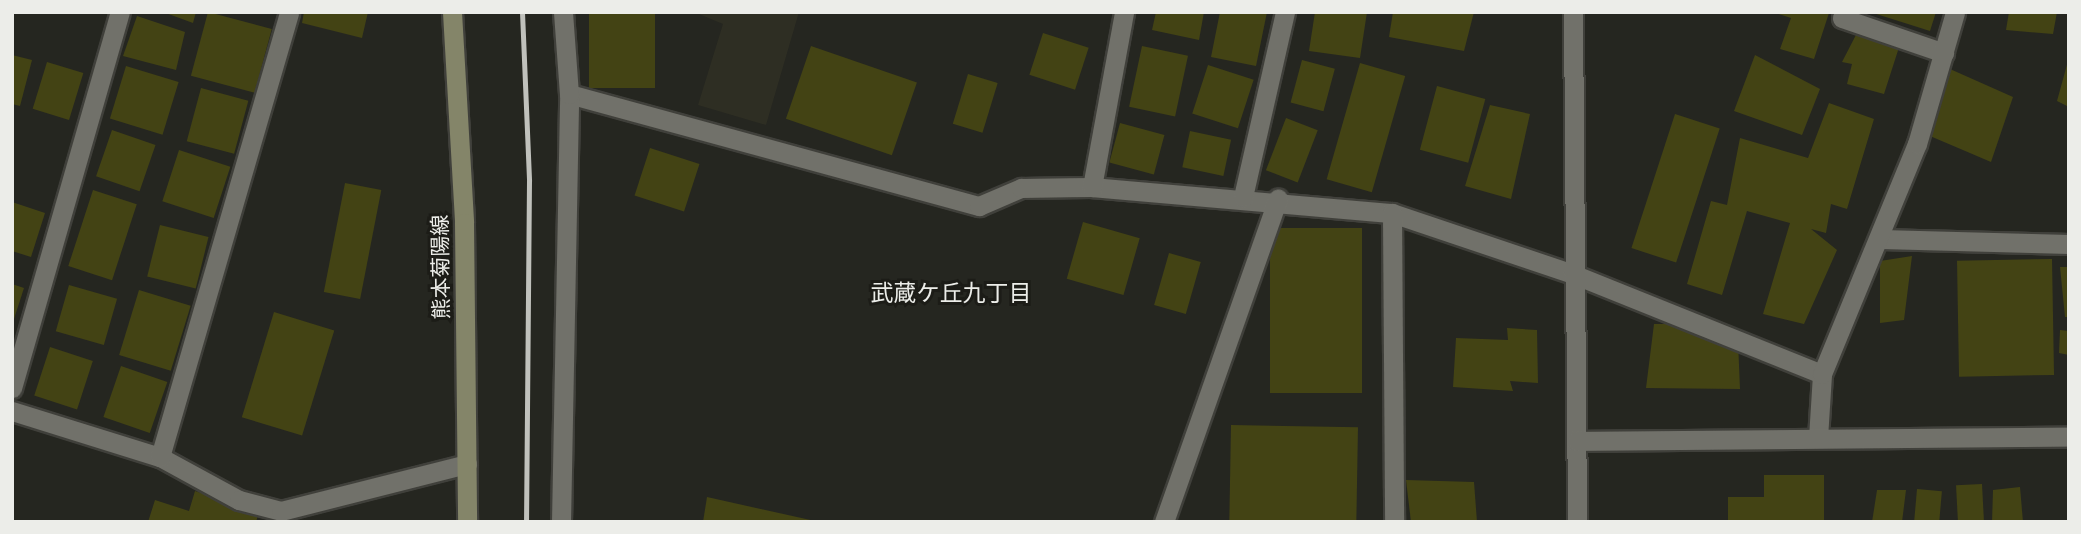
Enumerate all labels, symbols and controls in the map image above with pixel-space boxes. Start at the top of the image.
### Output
street label: 熊本菊陽線 [427,214,455,320]
district label: 武蔵ケ丘九丁目 [871,279,1031,307]

